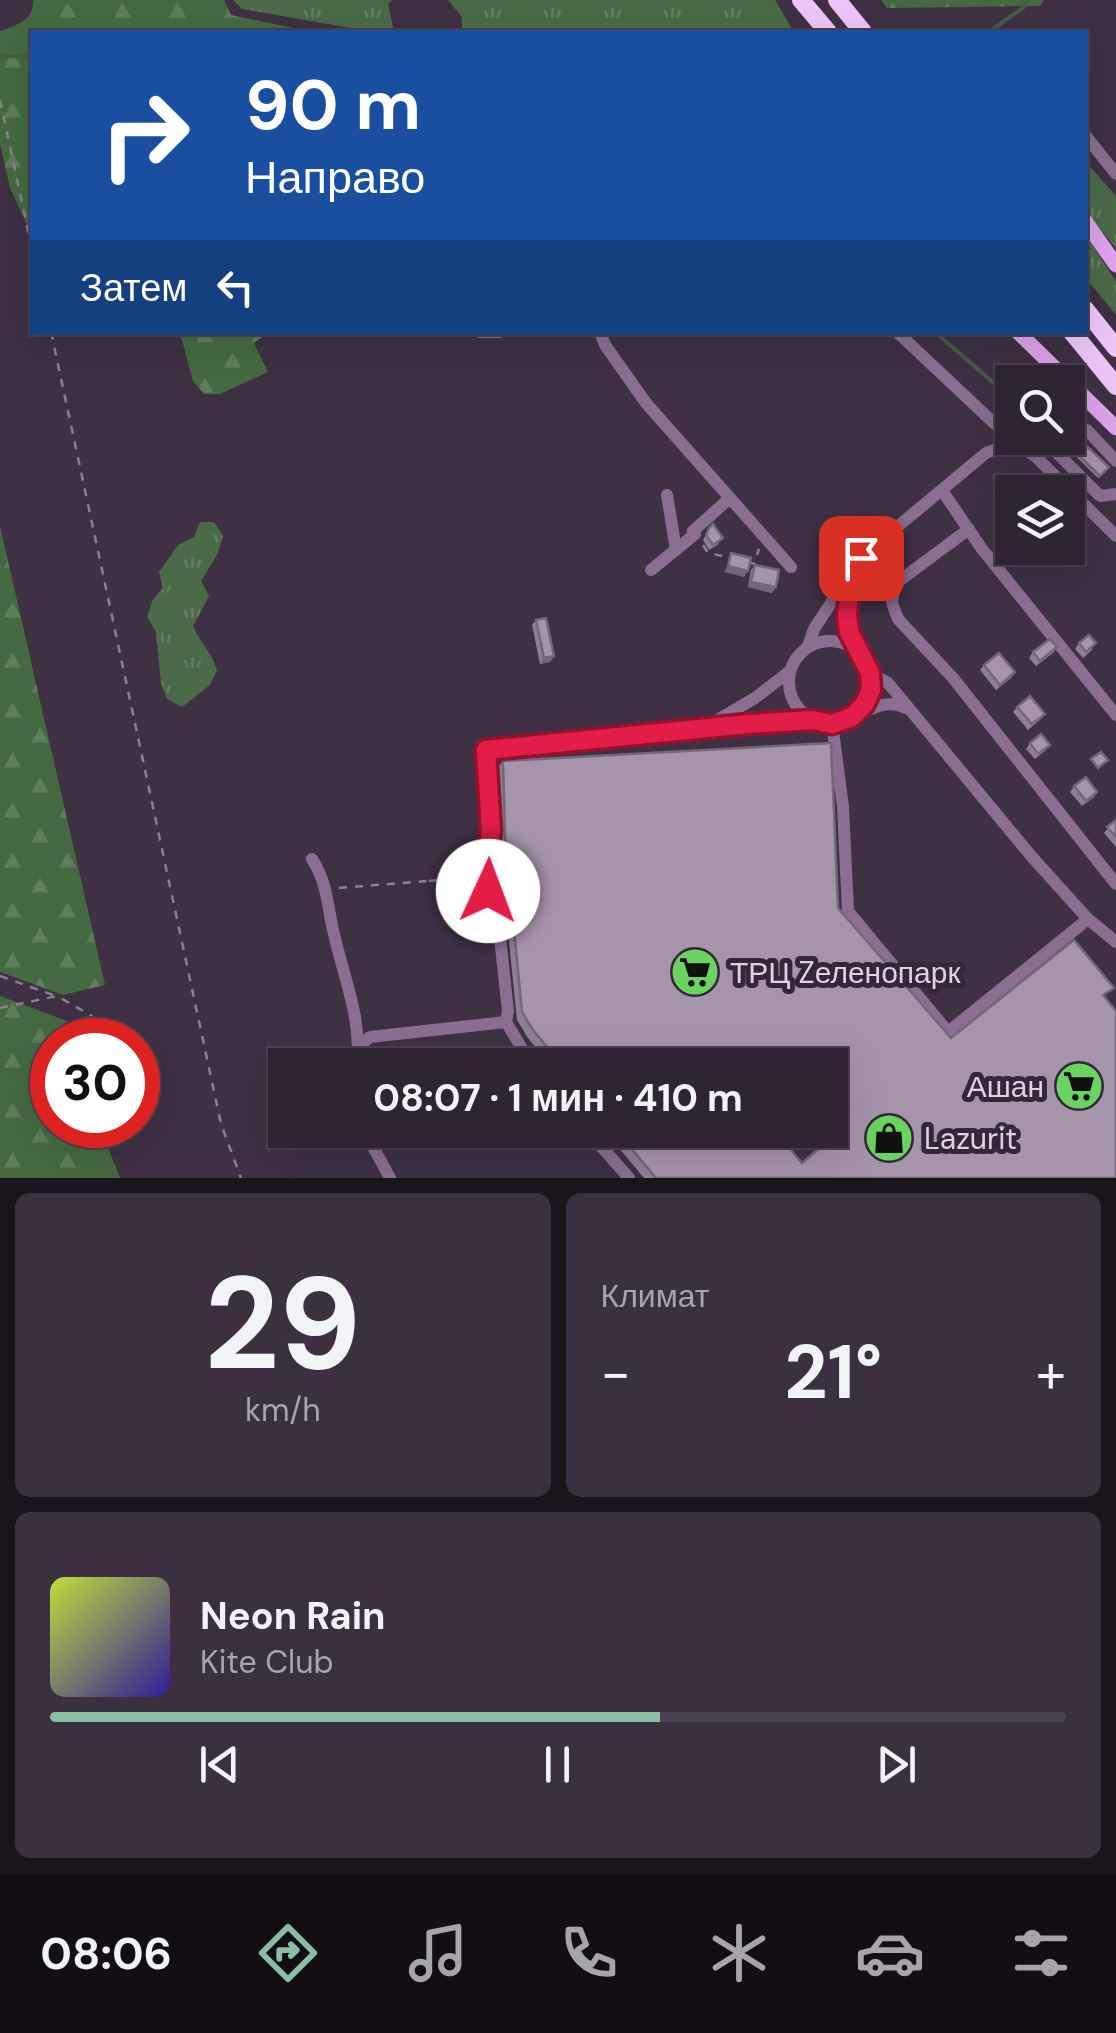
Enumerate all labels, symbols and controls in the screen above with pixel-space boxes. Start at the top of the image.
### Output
text: 90 m [245,60,421,151]
icon: right [80,70,210,200]
text: Направо [245,148,425,207]
icon: left [208,260,263,315]
text: Затем [80,263,188,313]
map controls [995,365,1085,565]
button: search [995,365,1085,455]
button: layers [995,475,1085,565]
pin [819,516,904,601]
icon: arrive [834,531,889,586]
position arrow [436,839,540,943]
supermarket icon: ТРЦ Zеленопарк [669,946,721,998]
place label: ТРЦ Zеленопарк [730,953,961,992]
speed limit sign: 30 [30,1018,160,1148]
supermarket icon: Ашан [1053,1060,1105,1112]
place label: Ашан [967,1067,1044,1106]
text: 08:07 · 1 мин · 410 m [373,1073,743,1123]
shop icon: Lazurit [863,1112,915,1164]
place label: Lazurit [924,1119,1017,1158]
text: 29 [204,1239,361,1408]
text: Климат [601,1275,709,1317]
text: 21° [784,1324,882,1421]
text: − [601,1337,631,1409]
text: + [1036,1337,1066,1409]
text: km/h [245,1389,321,1431]
text: Neon Rain [200,1591,385,1641]
text: Kite Club [200,1641,334,1683]
icon: previous [192,1737,247,1792]
icon: pause [530,1737,585,1792]
icon: next [869,1737,924,1792]
icon: directions [253,1918,323,1988]
icon: music [403,1918,473,1988]
icon: phone [554,1918,624,1988]
icon: climate [704,1918,774,1988]
icon: car [855,1918,925,1988]
icon: filters [1006,1918,1076,1988]
text: 08:06 [40,1924,172,1983]

